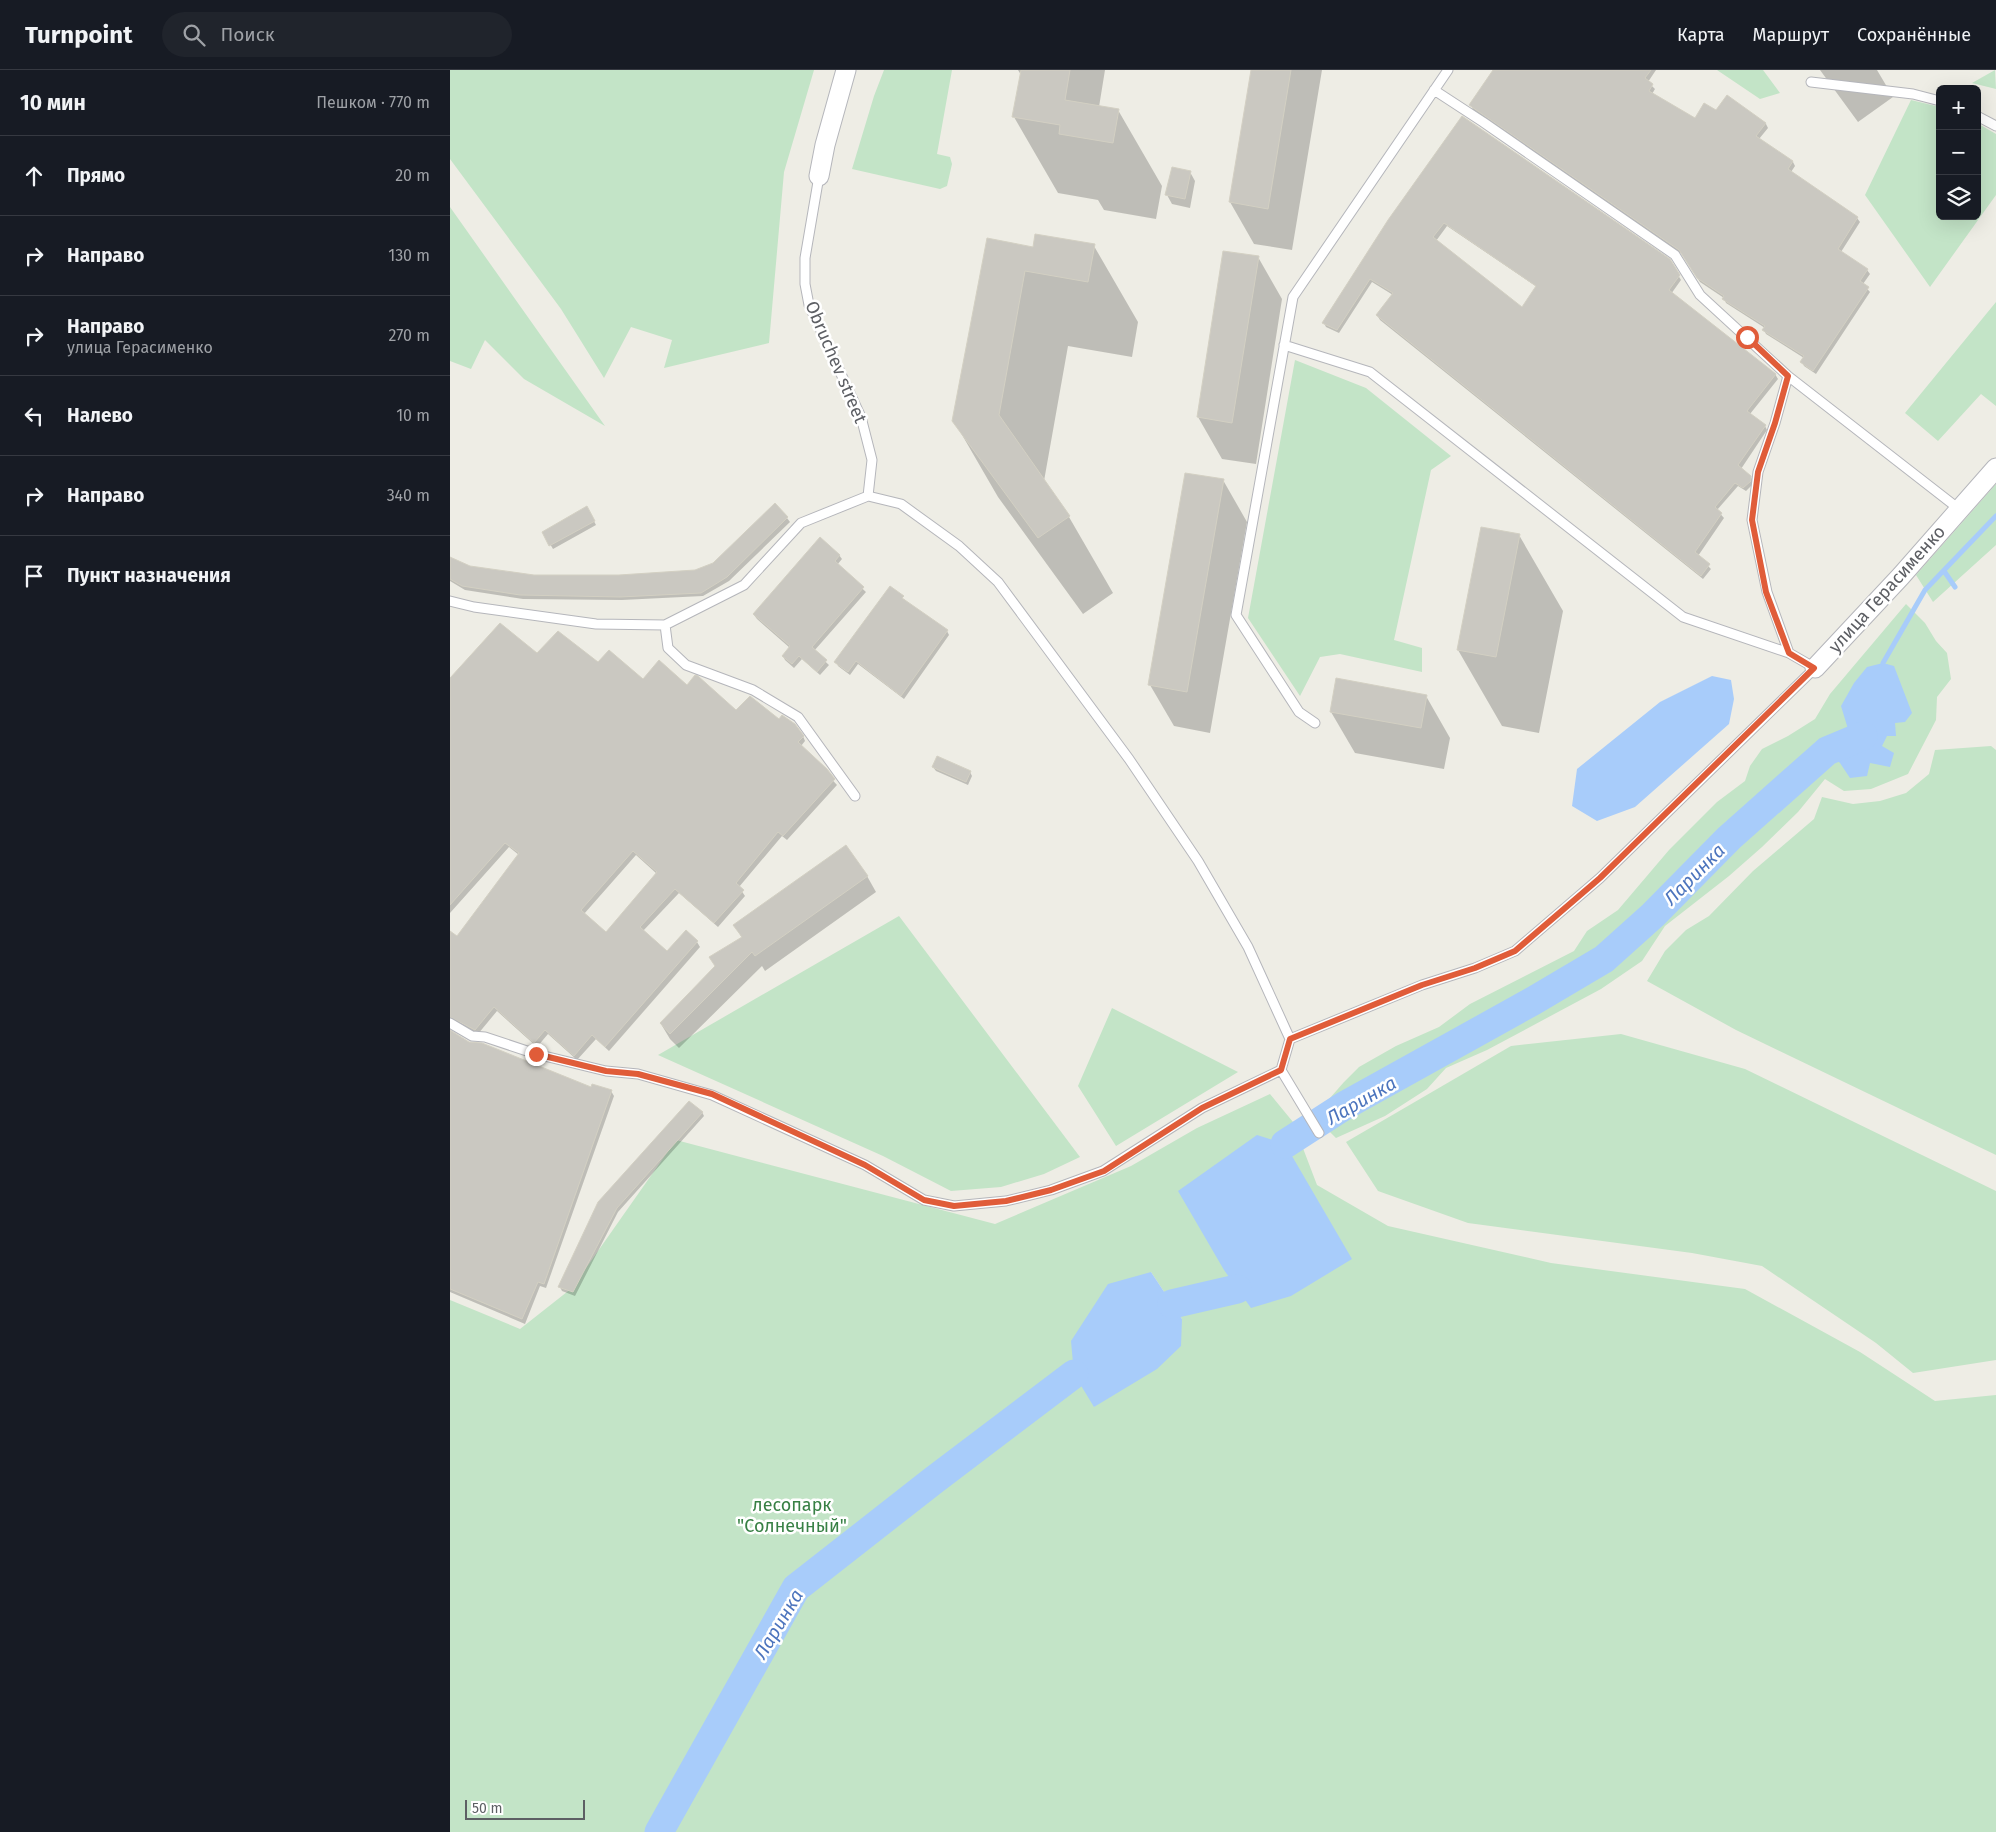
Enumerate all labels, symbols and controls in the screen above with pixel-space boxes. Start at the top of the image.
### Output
search box [162,12,512,57]
text: Turnpoint [25,21,132,49]
icon: search [180,21,208,49]
text: Поиск [220,23,275,46]
text: Карта [1677,24,1725,46]
text: Маршрут [1753,24,1829,46]
text: Сохранённые [1857,24,1971,46]
map controls [1936,85,1981,220]
button: + [1936,85,1981,130]
text: 10 мин [20,90,86,116]
text: Пешком · 770 m [316,93,430,112]
button: − [1936,130,1981,175]
icon: ahead [20,162,48,190]
text: Прямо [67,164,125,187]
text: 20 m [395,166,430,185]
button: layers [1936,175,1981,220]
icon: right [20,242,48,270]
text: Направо [67,244,144,267]
text: 130 m [388,246,430,265]
street label: Obruchev street [800,298,872,427]
text: Направо [67,315,144,338]
icon: right [20,322,48,350]
text: 270 m [388,326,430,345]
route start [1736,326,1759,349]
text: улица Герасименко [67,338,213,357]
icon: left [20,402,48,430]
text: Налево [67,404,133,427]
text: 10 m [396,406,430,425]
icon: right [20,482,48,510]
text: Направо [67,484,144,507]
text: 340 m [387,486,430,505]
street label: улица Герасименко [1824,521,1950,657]
icon: arrive [20,562,48,590]
text: Пункт назначения [67,564,231,587]
water label: Ларинка [1658,839,1730,910]
route end [525,1043,548,1066]
water label: Ларинка [1321,1071,1400,1130]
park label: лесопарк "Солнечный" [737,1494,847,1537]
water label: Ларинка [748,1585,808,1664]
scale bar [465,1797,585,1820]
text: 50 m [472,1800,503,1817]

